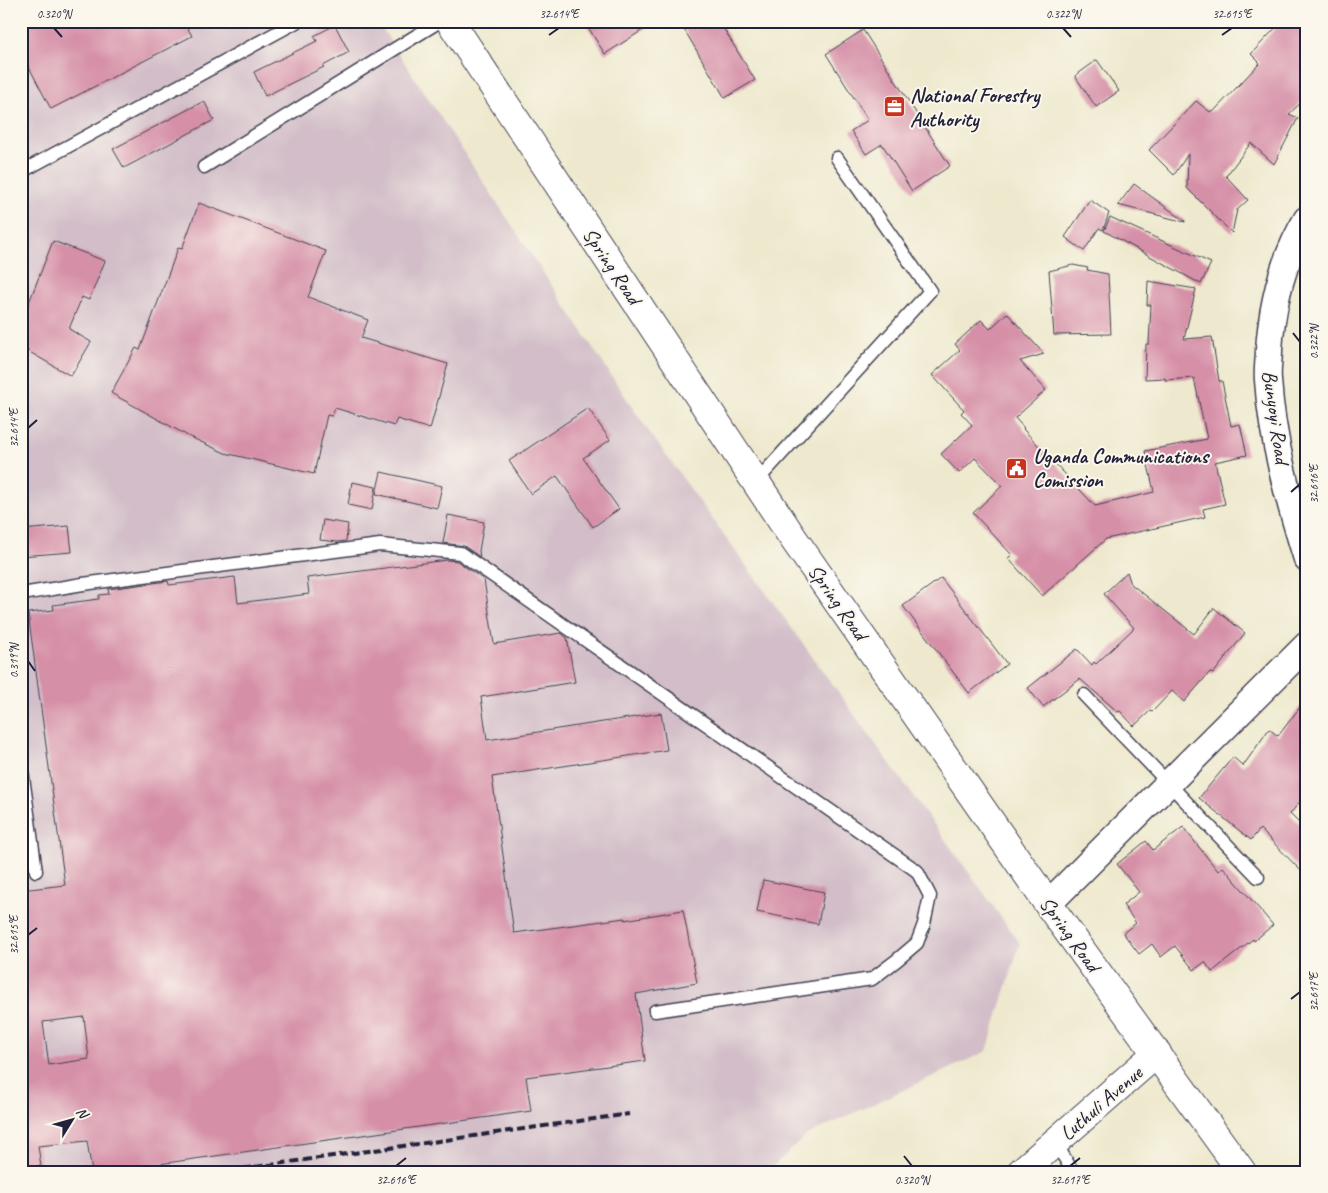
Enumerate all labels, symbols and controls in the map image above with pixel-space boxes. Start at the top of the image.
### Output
text: 0.320°N [37,6,73,22]
text: 32.614°E [539,6,580,22]
text: 0.322°N [1046,6,1082,22]
text: 32.615°E [1212,6,1253,22]
place label: National Forestry Authority [910,82,1041,133]
office icon: National Forestry Authority [882,95,906,119]
street label: Spring Road [577,223,649,312]
text: 0.322°N [1306,323,1322,359]
street label: Bunyoyi Road [1257,369,1296,469]
text: 32.614°E [6,407,22,448]
place label: Uganda Communications Comission [1033,443,1211,493]
public building icon: Uganda Communications Comission [1005,456,1029,480]
text: 32.616°E [1306,463,1322,504]
street label: Spring Road [802,559,876,648]
text: 0.319°N [6,642,22,678]
street label: Spring Road [1034,891,1108,980]
text: 32.615°E [6,914,22,955]
text: 32.617°E [1306,971,1322,1012]
street label: Luthuli Avenue [1054,1059,1149,1146]
north arrow [48,1096,98,1146]
text: N [73,1104,93,1123]
text: 32.616°E [376,1172,417,1188]
text: 0.320°N [895,1172,931,1188]
text: 32.617°E [1050,1172,1091,1188]

